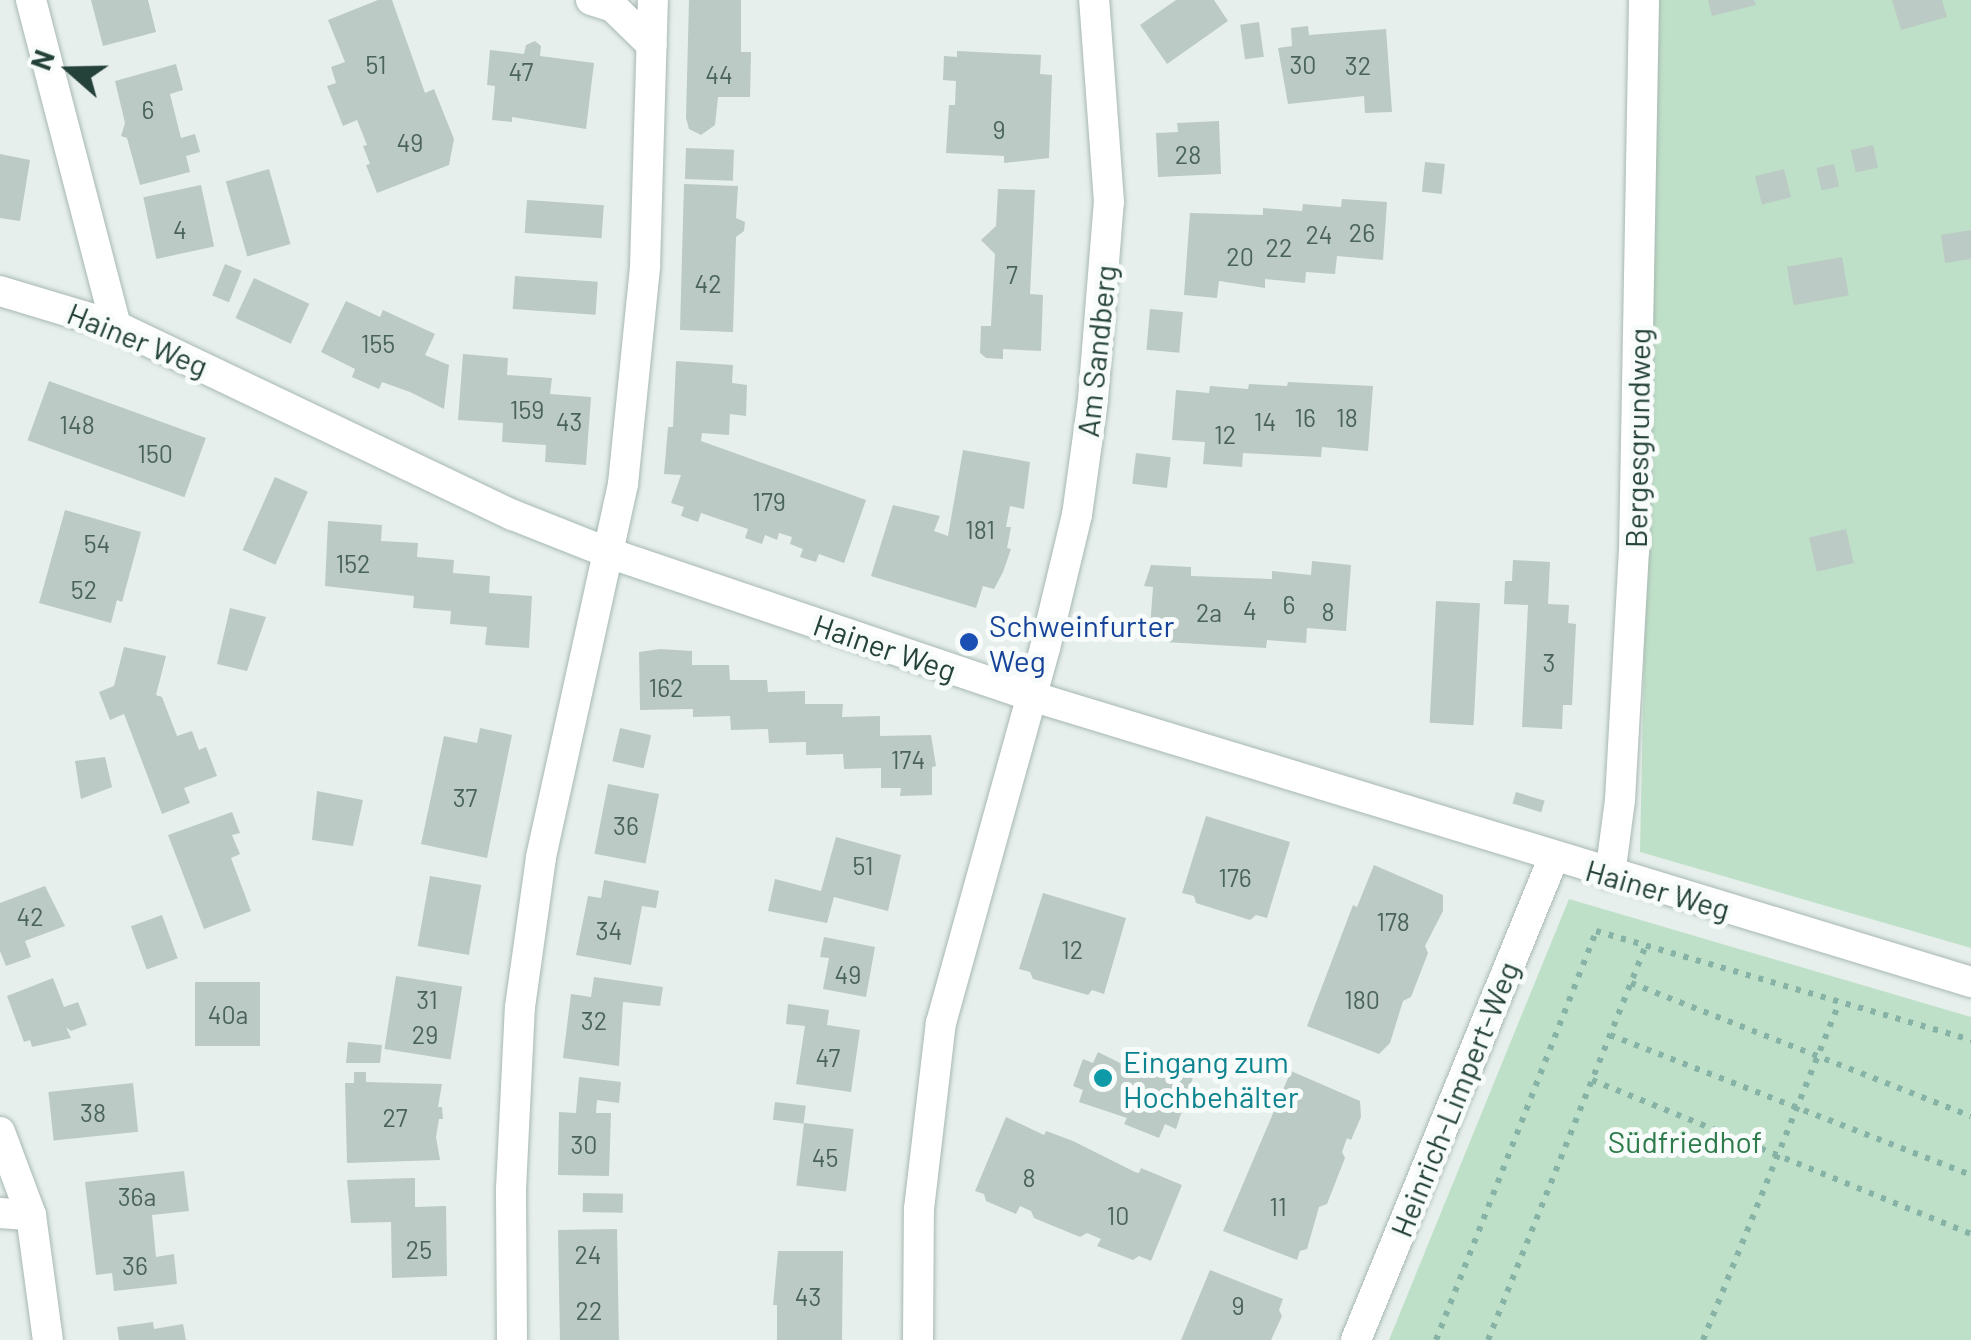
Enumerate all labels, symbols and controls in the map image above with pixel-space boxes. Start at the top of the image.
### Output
north arrow [20,20,120,120]
text: N [23,45,61,74]
house number: 51 [366,49,386,79]
house number: 30 [1290,49,1316,79]
house number: 32 [1345,50,1371,80]
house number: 47 [509,56,533,86]
house number: 44 [705,59,733,89]
house number: 6 [142,94,154,124]
house number: 9 [992,114,1006,144]
house number: 49 [397,127,423,157]
house number: 28 [1175,139,1201,169]
house number: 4 [173,214,187,244]
house number: 26 [1349,217,1375,247]
house number: 24 [1305,219,1333,249]
house number: 22 [1266,232,1292,262]
house number: 20 [1226,241,1254,271]
house number: 7 [1006,259,1018,289]
street label: Am Sandberg [1069,263,1123,439]
house number: 42 [694,268,722,298]
street label: Hainer Weg [62,295,214,383]
house number: 155 [361,328,395,358]
street label: Bergesgrundweg [1617,328,1657,548]
house number: 159 [510,394,544,424]
house number: 16 [1294,402,1316,432]
house number: 18 [1336,402,1358,432]
house number: 43 [556,406,582,436]
house number: 14 [1254,406,1276,436]
house number: 148 [59,409,95,439]
house number: 12 [1214,419,1236,449]
house number: 150 [137,438,173,468]
house number: 179 [752,486,786,516]
house number: 181 [965,514,995,544]
house number: 54 [84,528,110,558]
house number: 152 [336,548,370,578]
house number: 52 [71,574,97,604]
house number: 6 [1283,589,1295,619]
house number: 4 [1243,595,1257,625]
house number: 8 [1321,596,1335,626]
house number: 2a [1196,597,1222,627]
street label: Hainer Weg [809,606,961,688]
place label: Schweinfurter Weg [989,607,1174,678]
marker: Schweinfurter Weg [958,631,980,653]
house number: 3 [1543,647,1555,677]
house number: 162 [648,672,684,702]
house number: 174 [891,744,925,774]
house number: 37 [453,782,477,812]
house number: 36 [613,810,639,840]
house number: 51 [853,850,873,880]
street label: Hainer Weg [1582,851,1734,927]
house number: 176 [1218,862,1252,892]
house number: 42 [16,901,44,931]
house number: 178 [1376,906,1410,936]
house number: 34 [596,915,622,945]
house number: 12 [1061,934,1083,964]
street label: Heinrich-Limpert-Weg [1382,956,1526,1242]
house number: 49 [835,959,861,989]
house number: 31 [416,984,438,1014]
house number: 180 [1344,984,1380,1014]
house number: 40a [208,999,248,1029]
house number: 32 [581,1005,607,1035]
house number: 29 [412,1019,438,1049]
house number: 47 [816,1042,840,1072]
place label: Eingang zum Hochbehälter [1123,1043,1299,1114]
marker: Eingang zum Hochbehälter [1092,1067,1114,1089]
house number: 38 [80,1097,106,1127]
house number: 27 [382,1102,408,1132]
park label: Südfriedhof [1608,1123,1762,1159]
house number: 30 [571,1129,597,1159]
house number: 45 [812,1142,838,1172]
house number: 8 [1022,1162,1036,1192]
house number: 36a [118,1181,156,1211]
house number: 11 [1269,1191,1287,1221]
house number: 10 [1107,1200,1129,1230]
house number: 25 [406,1234,432,1264]
house number: 24 [574,1239,602,1269]
house number: 36 [122,1250,148,1280]
house number: 43 [795,1281,821,1311]
house number: 9 [1231,1290,1245,1320]
house number: 22 [576,1295,602,1325]

